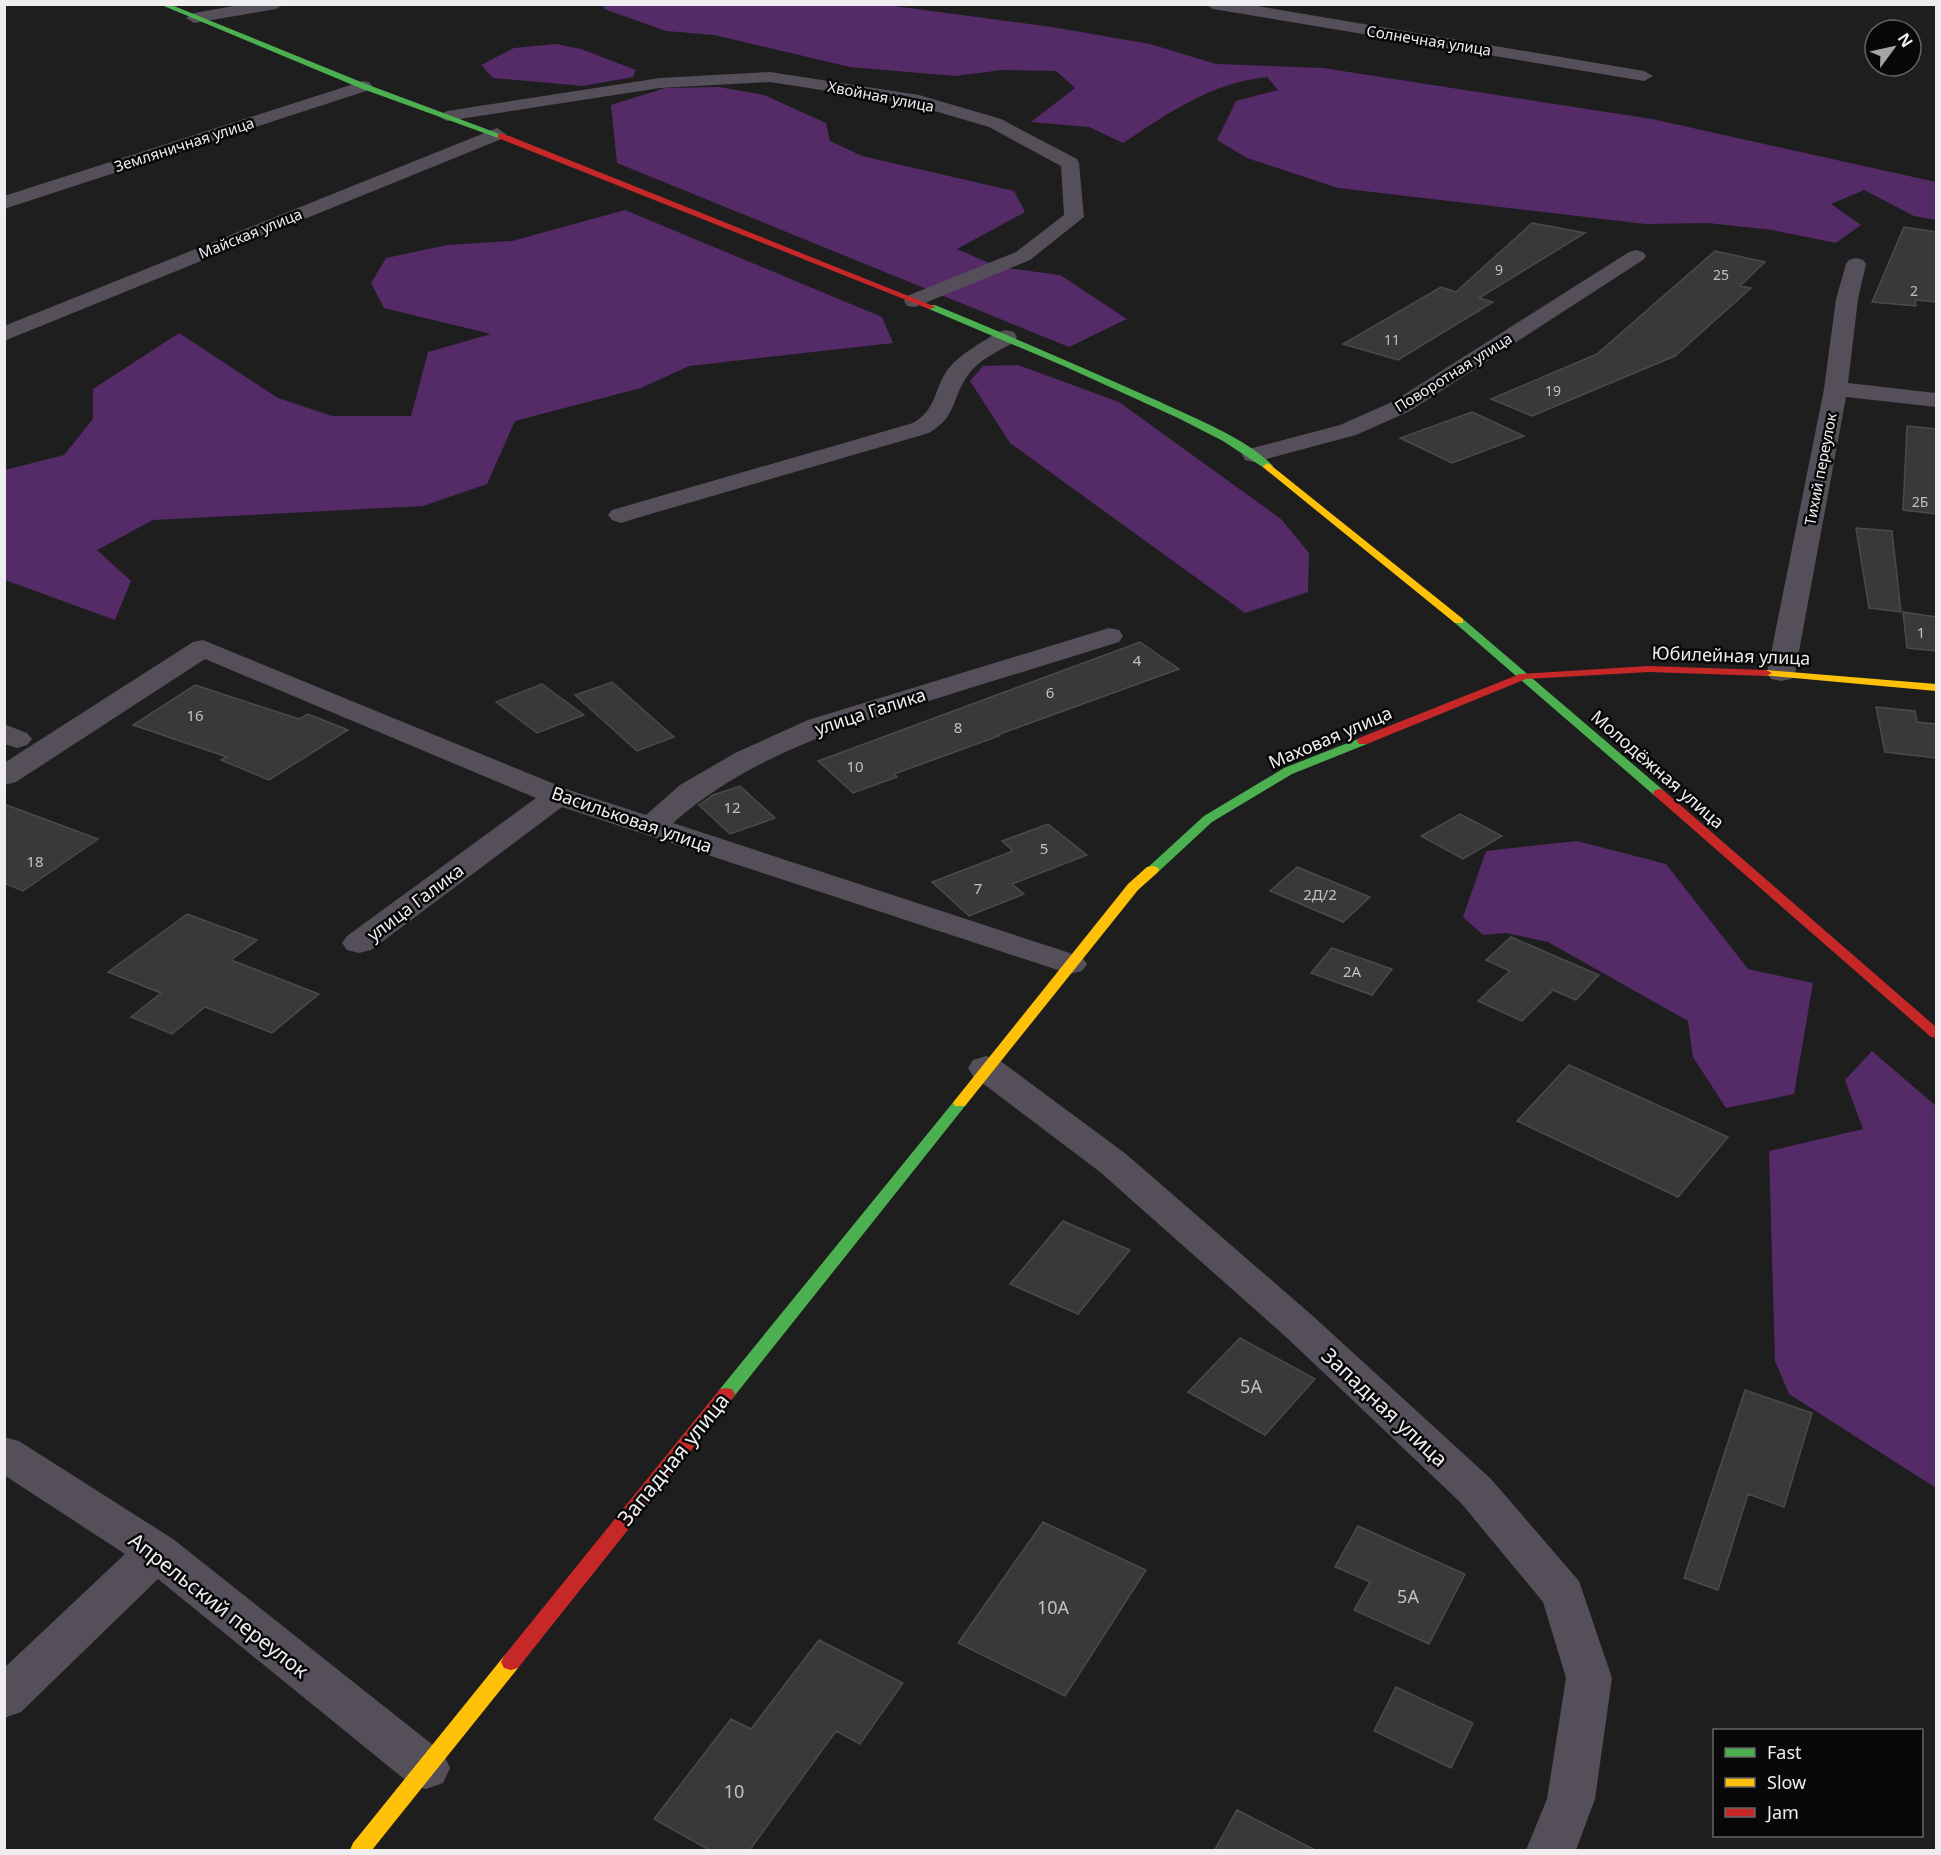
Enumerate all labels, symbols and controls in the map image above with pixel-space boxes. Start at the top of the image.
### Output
north arrow [1863,18,1923,78]
street label: Солнечная улица [1365,20,1493,60]
text: N [1893,28,1918,51]
street label: Хвойная улица [826,76,936,116]
street label: Земляничная улица [112,112,256,176]
street label: Майская улица [195,203,305,263]
house number: 9 [1495,260,1503,279]
house number: 25 [1713,265,1729,284]
house number: 2 [1910,281,1918,300]
street label: Поворотная улица [1391,328,1515,416]
house number: 11 [1384,330,1400,349]
house number: 19 [1545,381,1561,400]
street label: Тихий переулок [1799,411,1841,527]
house number: 2Б [1912,492,1928,511]
house number: 1 [1917,622,1925,642]
street label: Юбилейная улица [1651,640,1811,670]
house number: 4 [1133,650,1142,670]
street label: улица Галика [812,682,928,740]
house number: 6 [1046,682,1054,702]
street label: Маховая улица [1265,700,1395,774]
street label: Молодёжная улица [1586,704,1730,834]
house number: 16 [186,705,204,725]
house number: 8 [954,717,962,737]
house number: 10 [846,756,864,776]
street label: Васильковая улица [549,780,715,858]
house number: 12 [723,797,741,817]
house number: 5 [1040,838,1048,858]
house number: 18 [26,851,44,871]
street label: улица Галика [362,858,468,946]
house number: 7 [974,878,982,898]
house number: 2Д/2 [1303,884,1337,904]
house number: 2А [1343,961,1362,981]
street label: Западная улица [1316,1341,1454,1473]
house number: 5А [1240,1374,1262,1398]
street label: Западная улица [611,1387,735,1531]
street label: Апрельский переулок [123,1526,315,1684]
house number: 5А [1397,1584,1419,1608]
house number: 10А [1037,1595,1070,1619]
legend [1713,1729,1923,1837]
text: Fast [1767,1740,1802,1764]
text: Slow [1767,1770,1806,1794]
house number: 10 [724,1779,744,1803]
text: Jam [1765,1800,1799,1824]

